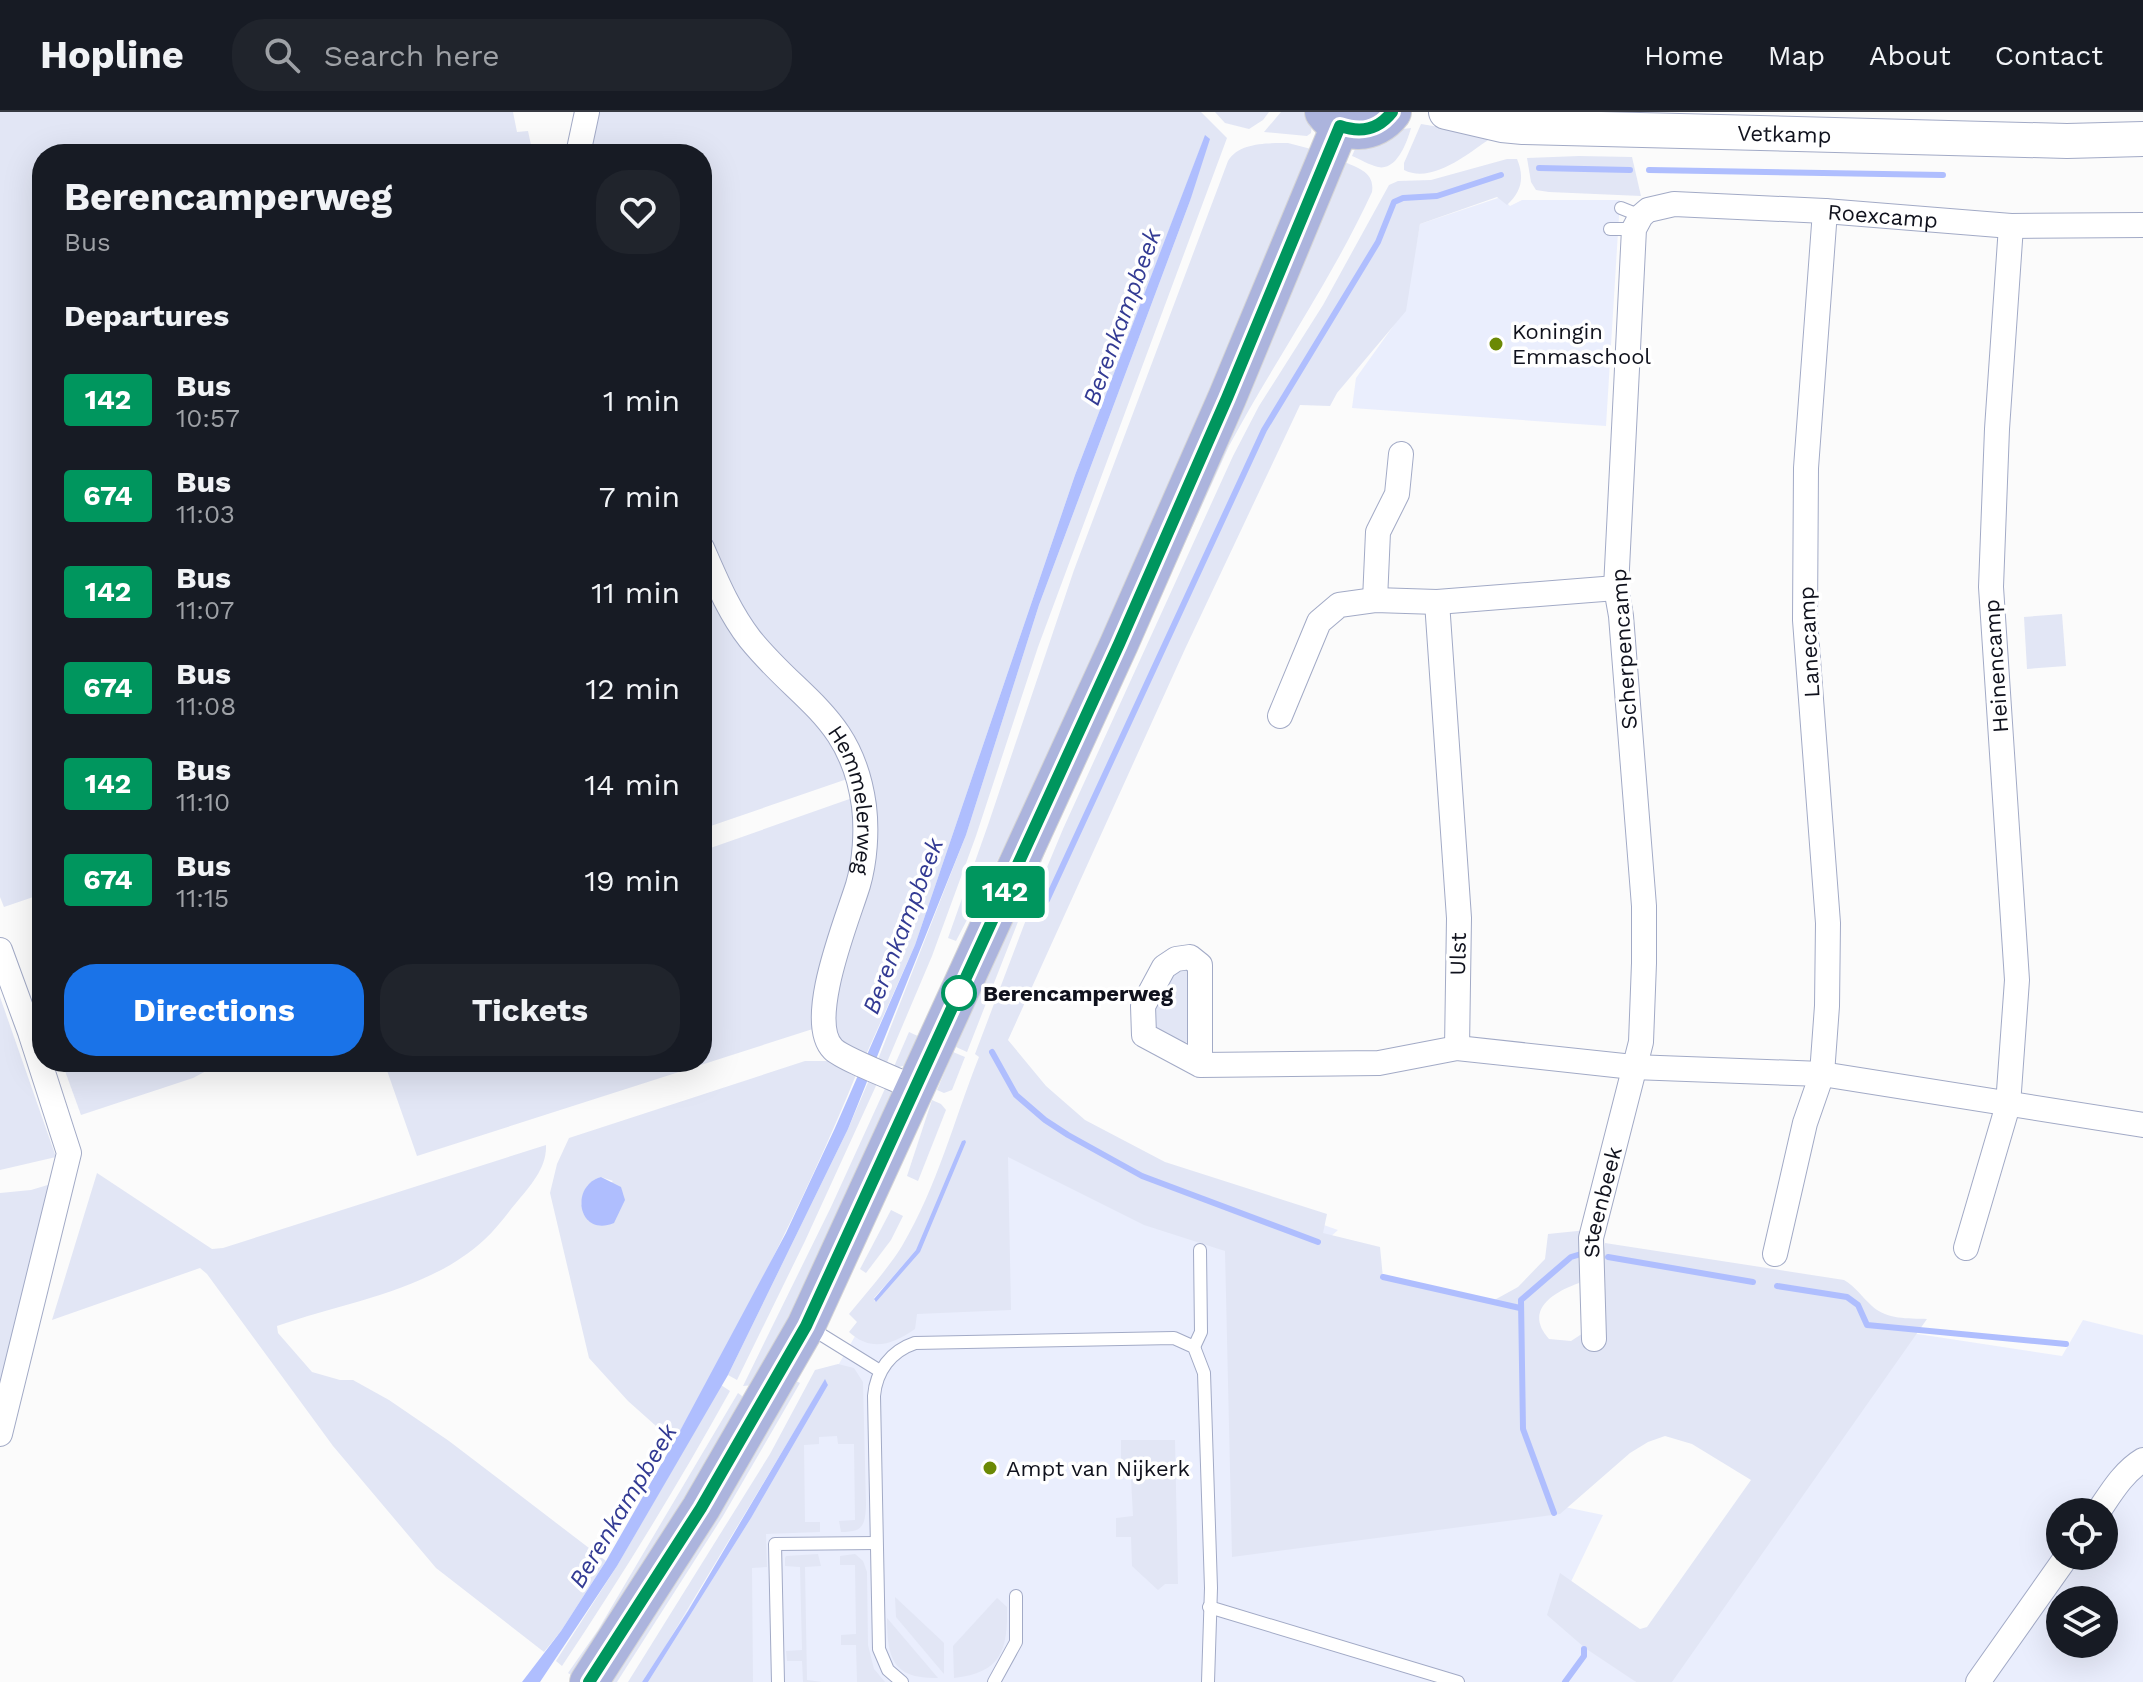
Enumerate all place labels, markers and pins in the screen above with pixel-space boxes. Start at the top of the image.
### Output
place label: Koningin Emmaschool [1512,319,1651,369]
marker: Koningin Emmaschool [1487,335,1505,353]
marker: Berencamperweg [942,976,976,1010]
place label: Berencamperweg [983,981,1174,1006]
place label: Ampt van Nijkerk [1006,1456,1190,1481]
marker: Ampt van Nijkerk [981,1459,999,1477]

